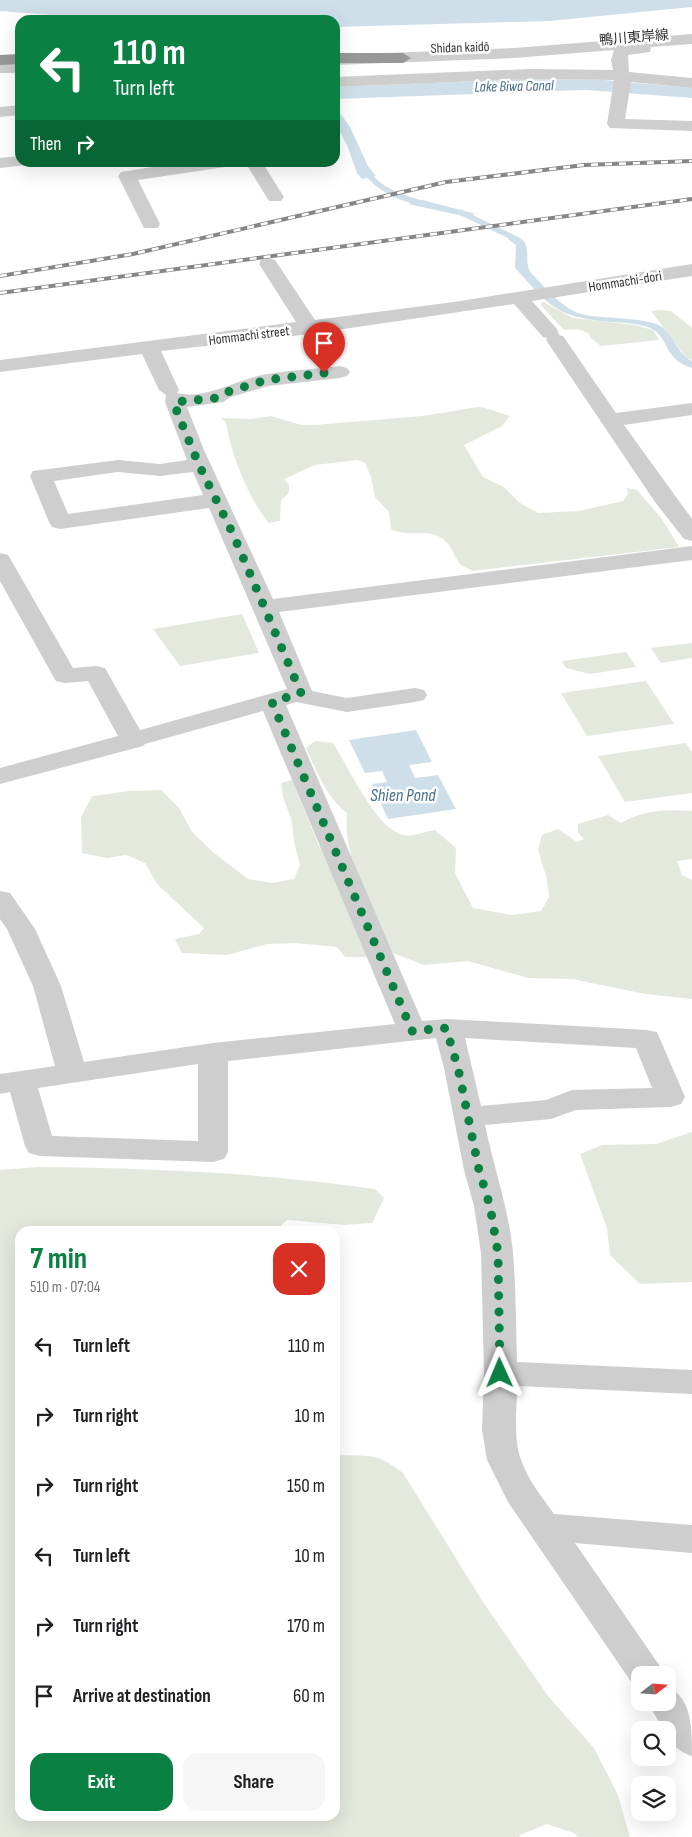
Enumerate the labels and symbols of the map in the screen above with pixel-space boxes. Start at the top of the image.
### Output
street label: 鴨川東岸線 [598,26,670,49]
street label: Shidan kaidō [430,38,490,57]
water label: Lake Biwa Canal [474,76,555,97]
street label: Hommachi-dori [587,267,663,296]
street label: Hommachi street [208,322,290,349]
pin [303,322,345,373]
water label: Shien Pond [370,785,436,806]
position arrow [473,1346,525,1398]
north arrow [631,1666,676,1711]

